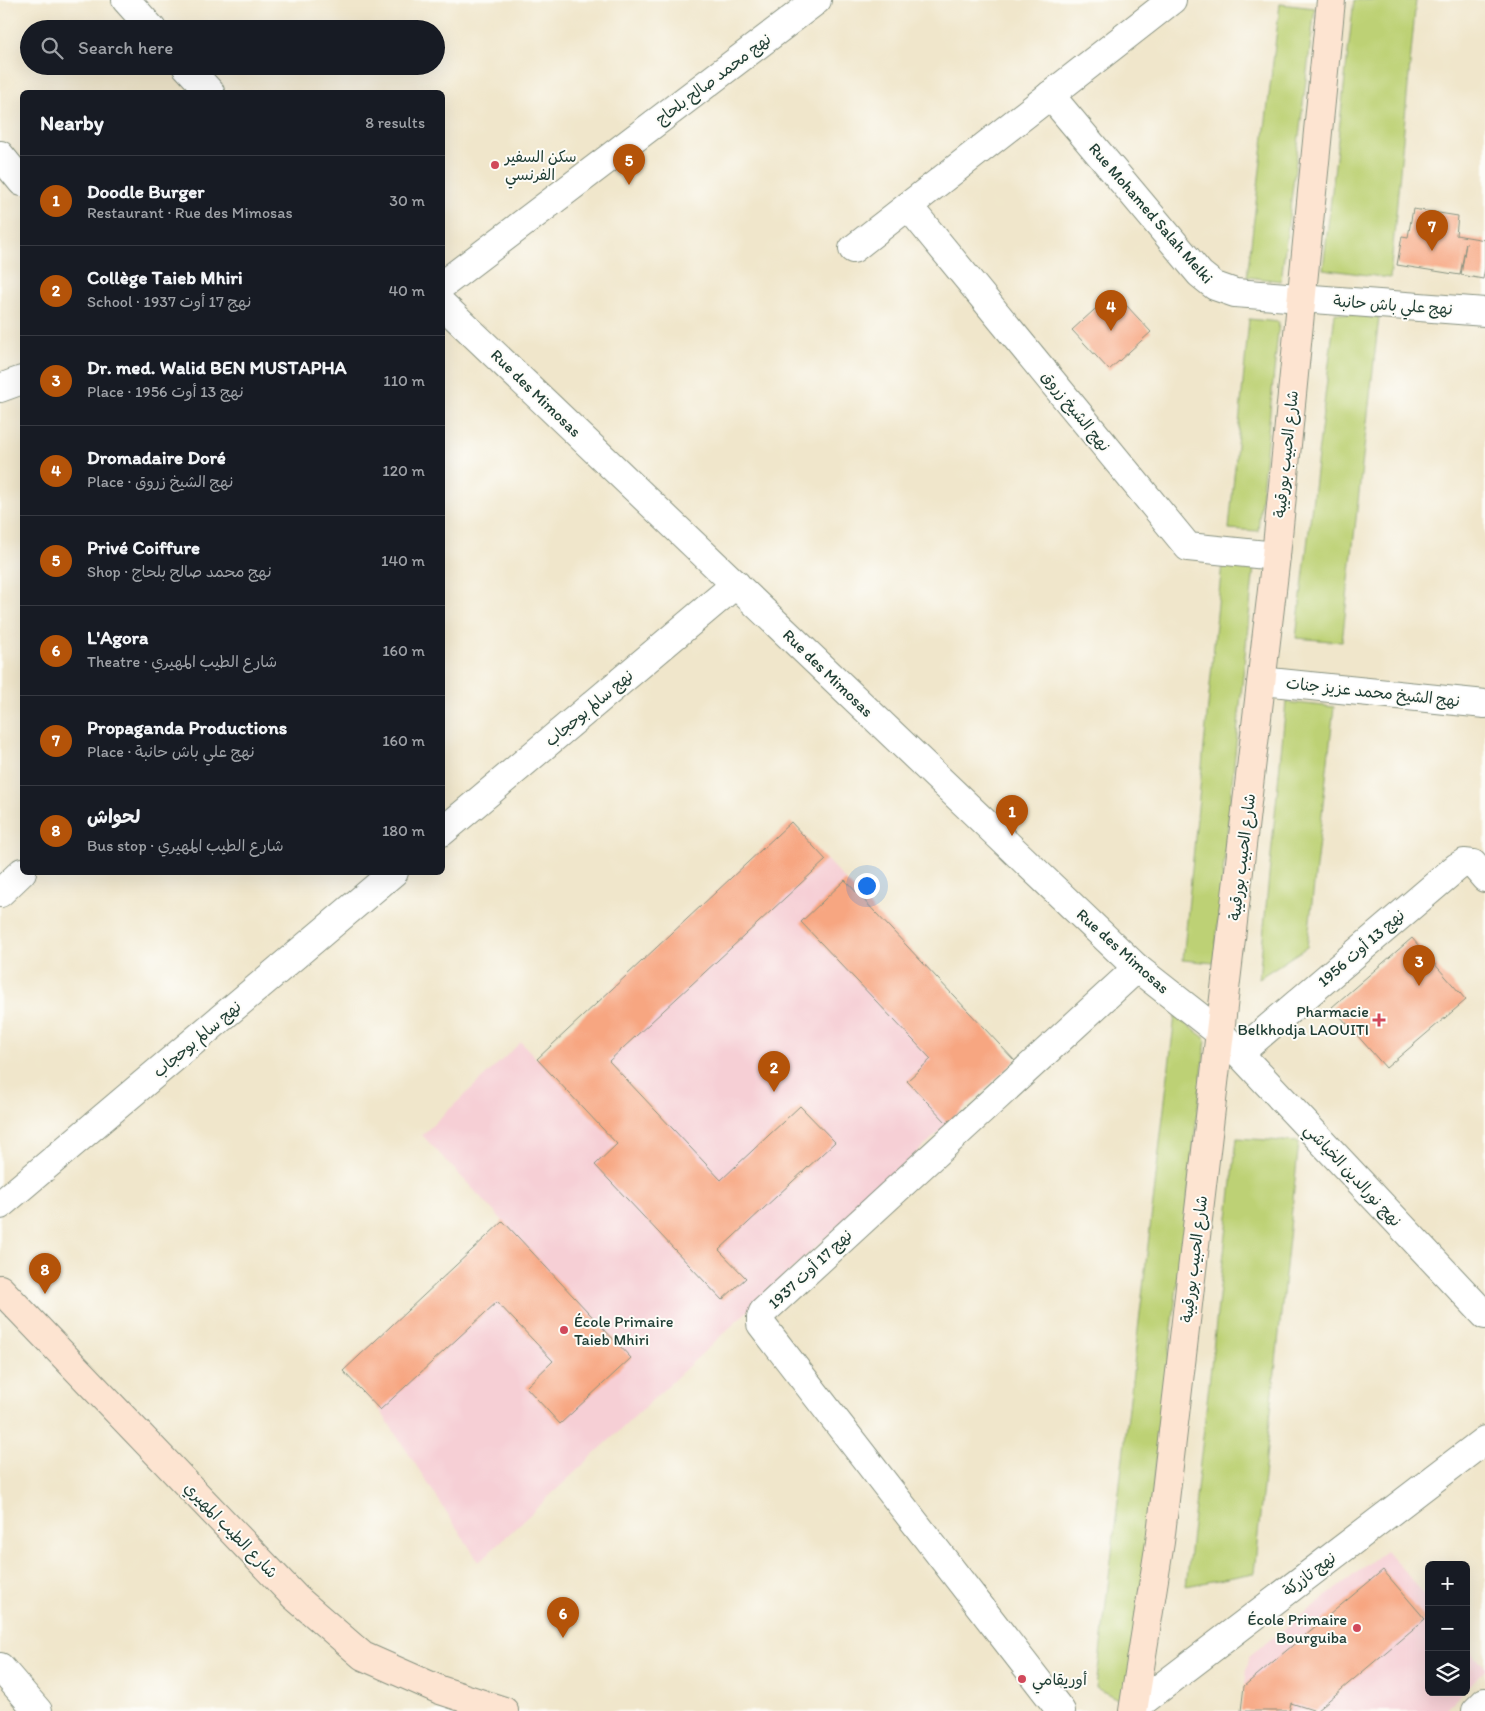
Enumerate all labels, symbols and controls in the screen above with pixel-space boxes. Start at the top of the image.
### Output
search box [20,20,445,75]
street label: نهج محمد صالح بلحاج [651,29,775,130]
icon: search [38,34,66,62]
text: Search here [78,36,173,59]
text: Nearby [40,110,104,135]
text: 8 results [365,113,425,132]
street label: Rue Mohamed Salah Melki [1085,139,1217,287]
pin: 5 [613,144,645,185]
place label: سكن السفير الفرنسي [503,147,577,189]
marker: سكن السفير الفرنسي [489,159,501,171]
text: Doodle Burger [87,180,205,203]
text: 1 [52,191,60,210]
text: 30 m [389,191,425,210]
text: Restaurant · Rue des Mimosas [87,203,293,222]
pin: 7 [1416,210,1448,251]
text: Collège Taieb Mhiri [87,266,243,289]
text: 2 [52,281,60,300]
text: 40 m [388,281,425,300]
pin: 4 [1095,290,1127,331]
street label: نهج علي باش حانبة [1332,291,1453,324]
text: School · نهج 17 أوت 1937 [87,292,251,311]
street label: Rue des Mimosas [487,345,585,441]
text: Dr. med. Walid BEN MUSTAPHA [87,356,347,379]
street label: نهج الشيخ زروق [1037,367,1114,456]
text: 3 [52,371,60,390]
text: 110 m [383,371,425,390]
text: Place · نهج 13 أوت 1956 [87,382,244,401]
street label: شارع الحبيب بورقيبة [1270,389,1304,519]
text: Dromadaire Doré [87,446,226,469]
text: 4 [51,461,61,480]
text: 120 m [382,461,425,480]
text: Place · نهج الشيخ زروق [87,472,233,491]
text: Privé Coiffure [87,536,200,559]
text: 5 [52,551,60,570]
text: 140 m [381,551,425,570]
text: Shop · نهج محمد صالح بلحاج [87,562,272,581]
street label: Rue des Mimosas [779,625,877,721]
text: L'Agora [87,626,148,649]
text: 6 [52,641,60,660]
text: 160 m [382,641,425,660]
text: Theatre · شارع الطيب المهيري [87,652,277,671]
street label: نهج سالم بوحجاب [541,666,639,753]
street label: نهج الشيخ محمد عزيز جنات [1285,673,1461,712]
text: Propaganda Productions [87,716,287,739]
text: 7 [52,731,60,750]
text: 160 m [382,731,425,750]
text: Place · نهج علي باش حانبة [87,742,255,761]
street label: شارع الحبيب بورقيبة [1225,792,1261,922]
pin: 1 [996,795,1028,836]
text: لحواش [87,805,140,828]
text: 8 [52,821,60,840]
text: 180 m [382,821,425,840]
text: Bus stop · شارع الطيب المهيري [87,836,284,855]
your location [854,873,880,899]
street label: Rue des Mimosas [1073,905,1173,997]
street label: نهج 13 أوت 1956 [1314,905,1409,992]
pin: 3 [1403,945,1435,986]
street label: نهج سالم بوحجاب [149,997,247,1084]
place label: Pharmacie Belkhodja LAOUITI [1237,1002,1369,1039]
marker: Pharmacie Belkhodja LAOUITI [1373,1014,1385,1026]
pin: 2 [758,1051,790,1092]
street label: نهج نورالدين الخياشي [1297,1120,1405,1234]
street label: شارع الحبيب بورقيبة [1177,1194,1213,1324]
street label: نهج 17 أوت 1937 [764,1225,857,1313]
pin: 8 [29,1253,61,1294]
place label: École Primaire Taieb Mhiri [574,1312,674,1349]
marker: École Primaire Taieb Mhiri [558,1324,570,1336]
street label: شارع الطيب المهيري [179,1478,282,1583]
street label: نهج تازركة [1279,1548,1340,1601]
map controls [1425,1561,1470,1696]
button: + [1425,1561,1470,1606]
pin: 6 [547,1597,579,1638]
button: − [1425,1606,1470,1651]
place label: École Primaire Bourguiba [1248,1610,1347,1647]
marker: École Primaire Bourguiba [1351,1622,1363,1634]
button: layers [1425,1651,1470,1696]
place label: أوريقامي [1032,1670,1087,1694]
marker: أوريقامي [1016,1673,1028,1685]

